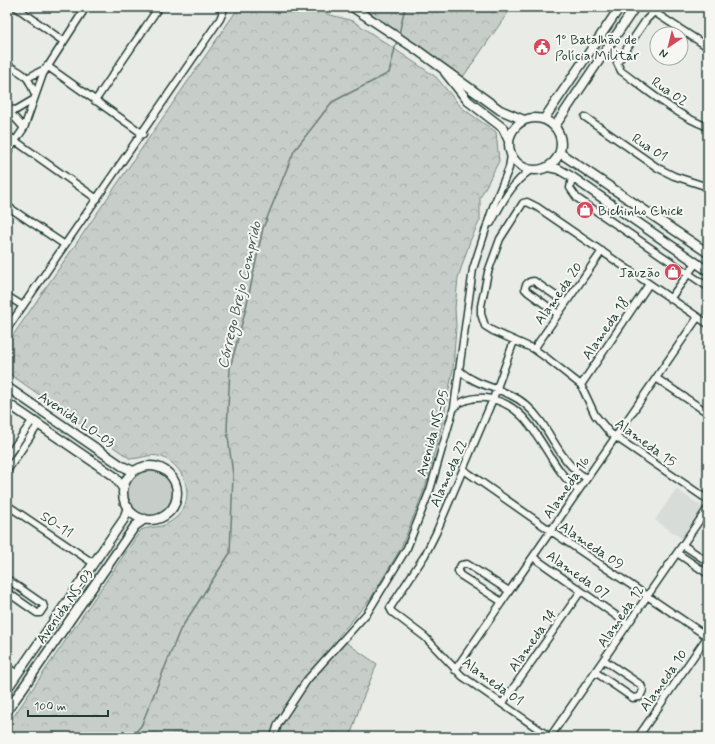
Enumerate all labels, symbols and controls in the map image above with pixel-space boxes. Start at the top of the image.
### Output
north arrow [649,26,689,66]
place label: 1º Batalhão de Polícia Militar [555,31,639,65]
public building icon: 1º Batalhão de Polícia Militar [532,37,552,57]
text: N [657,46,671,61]
street label: Rua 02 [648,73,691,111]
street label: Rua 01 [628,130,671,166]
shop icon: Bichinho Chick [575,200,595,220]
place label: Bichinho Chick [598,202,683,220]
water label: Córrego Brejo Comprido [213,219,268,371]
street label: Alameda 20 [531,259,587,328]
shop icon: Jauzão [663,262,683,282]
place label: Jauzão [619,264,660,282]
street label: Alameda 18 [578,294,633,363]
street label: Avenida LO-03 [35,388,118,452]
street label: Avenida NS-05 [413,388,453,478]
street label: Alameda 15 [611,415,680,471]
street label: Alameda 22 [426,437,472,510]
street label: Alameda 16 [539,453,594,522]
street label: SO-11 [37,507,76,542]
street label: Alameda 09 [556,518,627,574]
street label: Alameda 07 [543,547,612,603]
street label: Avenida NS-03 [32,566,97,647]
street label: Alameda 12 [593,582,648,651]
street label: Alameda 14 [505,605,561,675]
street label: Alameda 10 [636,646,692,715]
street label: Alameda 01 [458,654,527,710]
scale bar [28,692,108,718]
text: 100 m [34,699,66,715]

